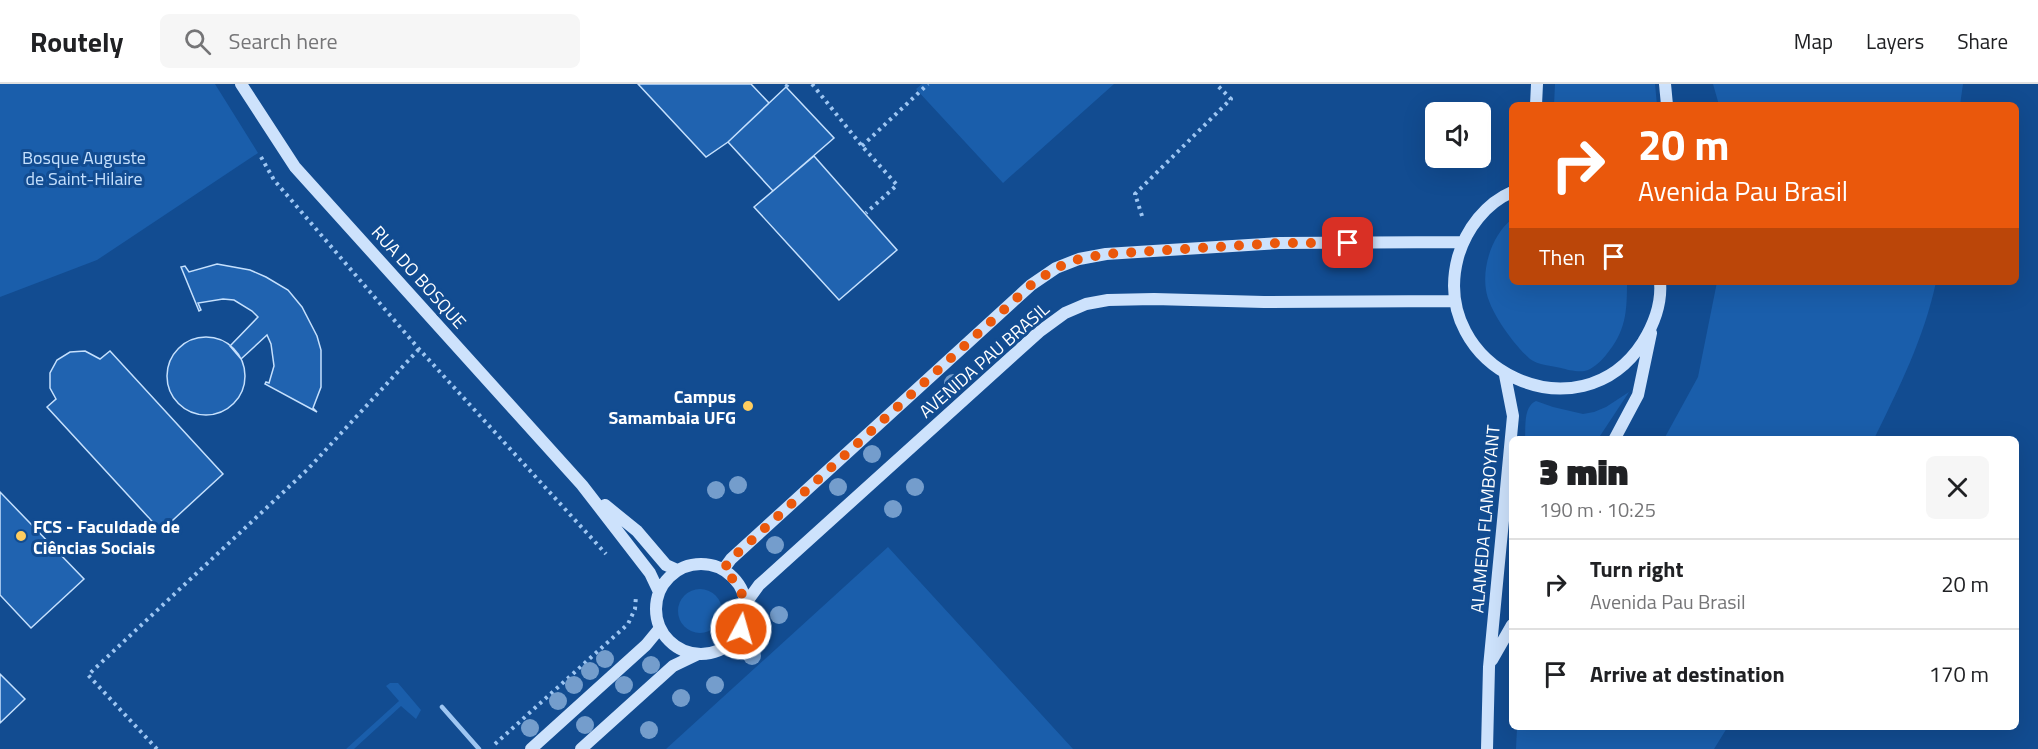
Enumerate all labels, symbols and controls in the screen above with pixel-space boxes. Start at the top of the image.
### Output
search box [160,14,580,68]
text: Routely [30,20,124,63]
text: Search here [229,24,338,58]
icon: search [181,25,214,58]
text: Map [1794,25,1833,57]
text: Layers [1866,25,1924,57]
text: Share [1957,25,2008,57]
map controls [1425,102,1491,168]
button: sound [1425,102,1491,168]
text: 20 m [1638,112,1730,176]
icon: right [1539,126,1617,204]
park label: Bosque Auguste de Saint-Hilaire [22,144,146,192]
text: Avenida Pau Brasil [1638,170,1848,211]
pin [1322,217,1373,268]
street label: RUA DO BOSQUE [365,219,473,335]
icon: arrive [1331,226,1364,259]
text: Then [1539,240,1585,274]
icon: arrive [1597,240,1630,273]
street label: AVENIDA PAU BRASIL [913,295,1055,424]
place label: Campus Samambaia UFG [608,383,736,431]
marker: Campus Samambaia UFG [741,399,755,413]
street label: ALAMEDA FLAMBOYANT [1463,423,1507,614]
text: 3 min [1539,444,1628,499]
button: close [1926,456,1989,519]
text: 190 m · 10:25 [1539,494,1656,525]
place label: FCS - Faculdade de Ciências Sociais [33,513,180,561]
marker: FCS - Faculdade de Ciências Sociais [14,529,28,543]
text: Turn right [1590,552,1684,586]
text: 20 m [1941,567,1989,601]
icon: right [1539,568,1572,601]
text: Avenida Pau Brasil [1590,586,1746,617]
position arrow [709,597,773,661]
text: Arrive at destination [1590,657,1785,691]
text: 170 m [1929,657,1989,691]
icon: arrive [1539,658,1572,691]

